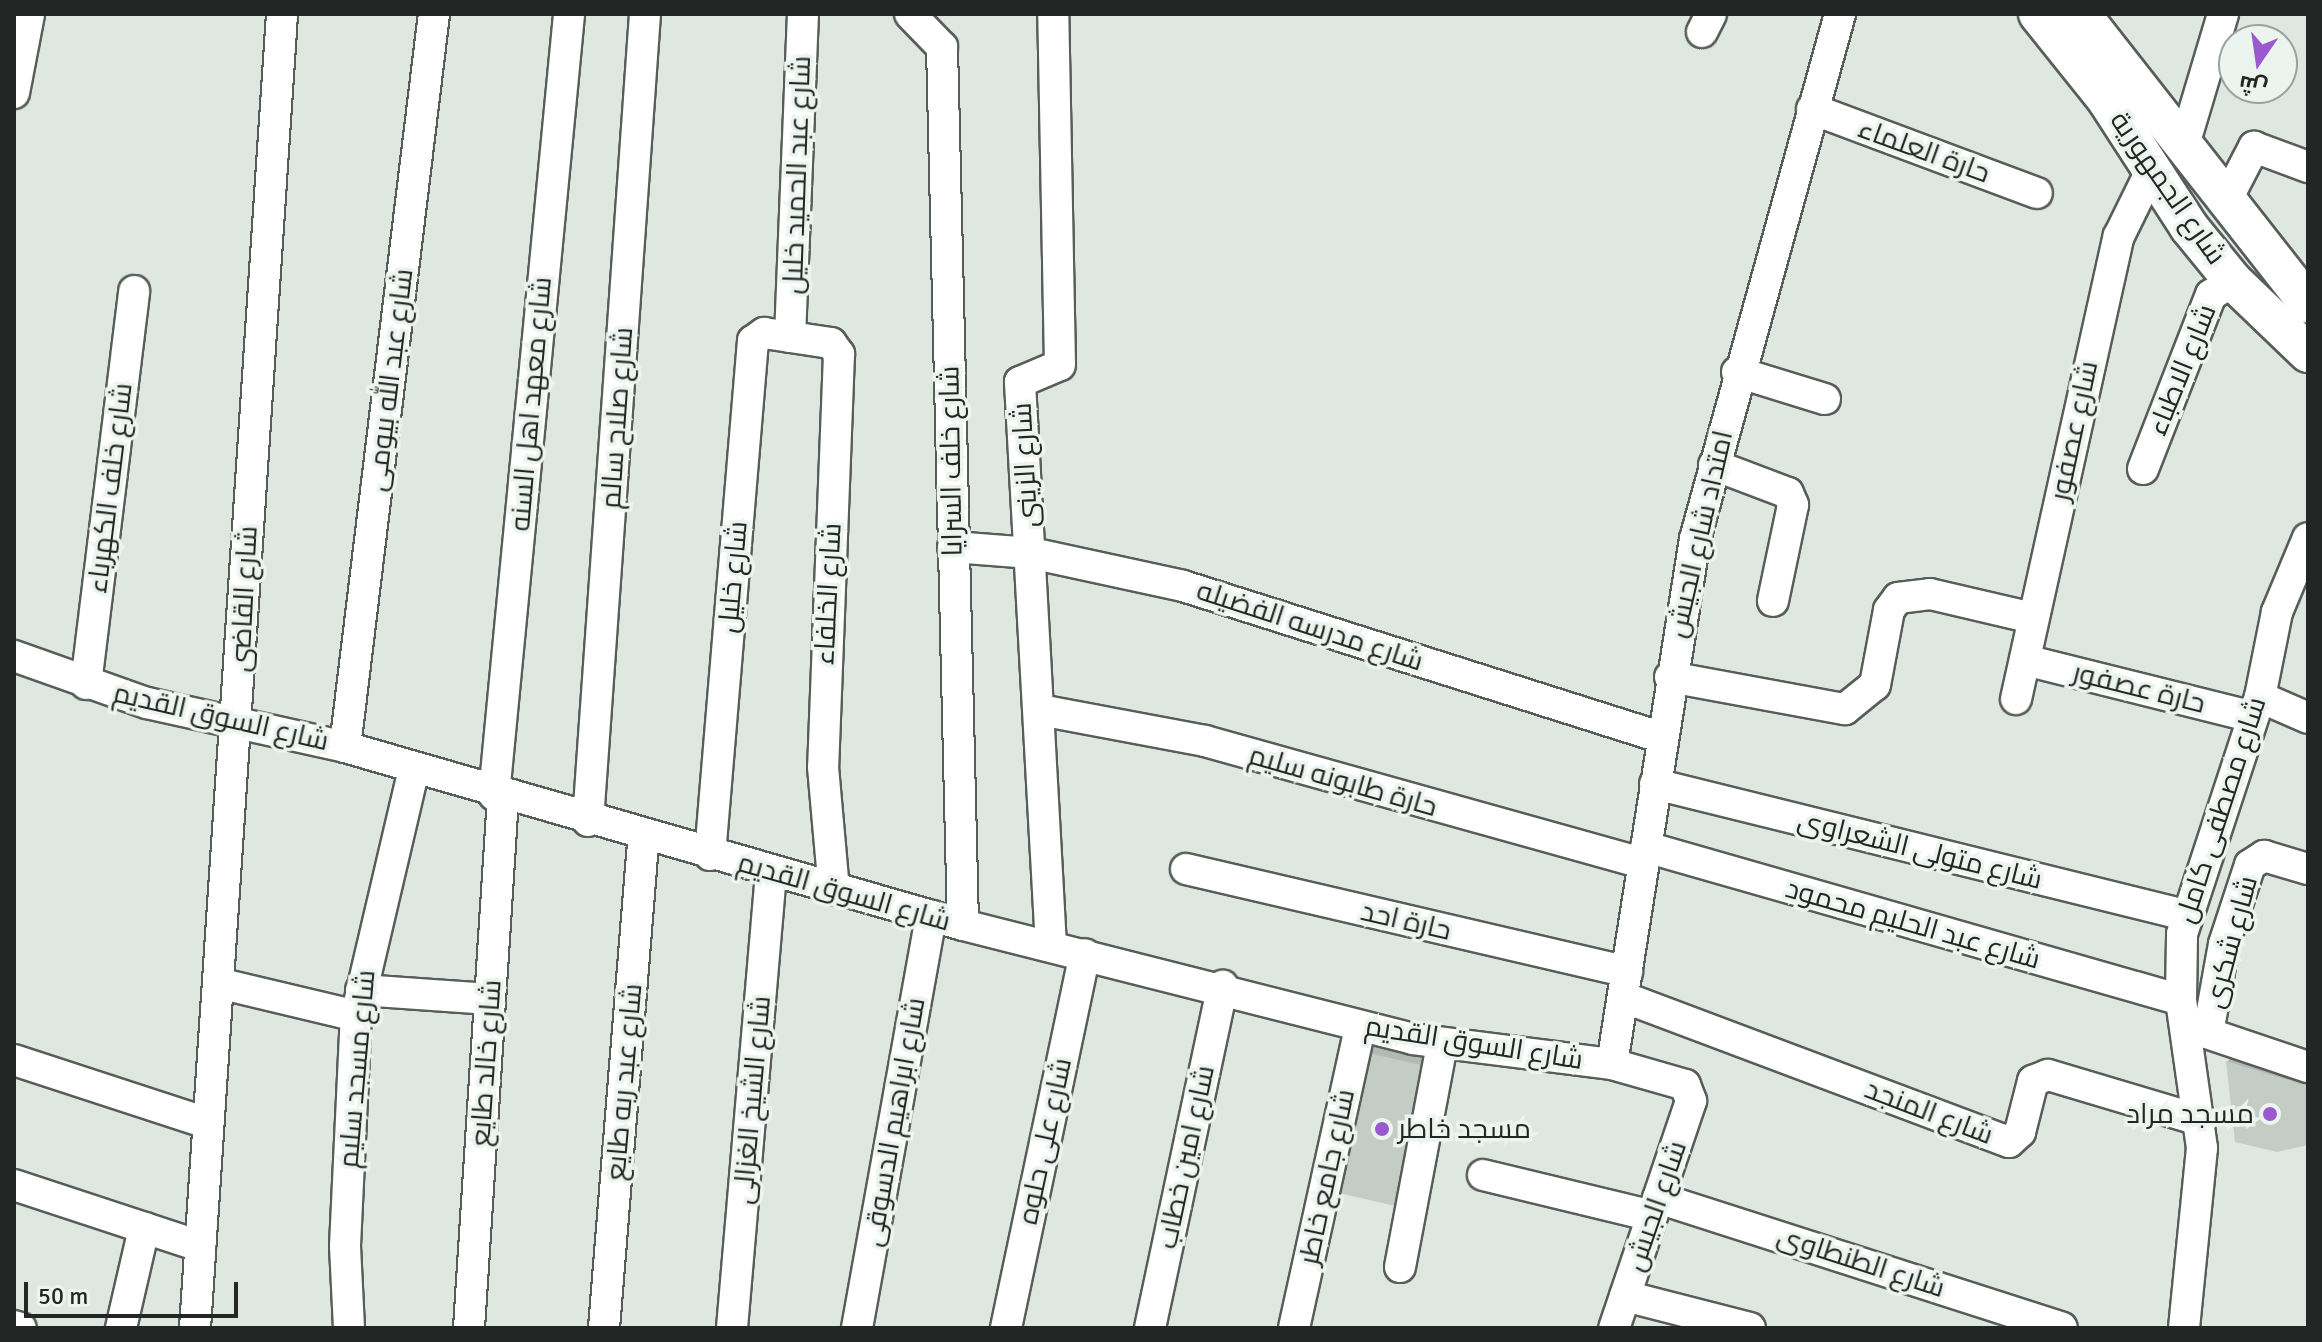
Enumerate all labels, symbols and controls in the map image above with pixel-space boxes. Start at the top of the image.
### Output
north arrow [2218,24,2298,104]
street label: شارع عبد الحميد خليل [776,55,818,295]
text: ش [2236,70,2270,102]
street label: شارع الجمهورية [2103,105,2233,271]
street label: حارة العلماء [1854,112,1994,190]
street label: شارع عبد الله بيومى [360,267,420,493]
street label: شارع معهد اهل السنه [503,275,559,533]
street label: شارع الاطباء [2140,300,2224,440]
street label: شارع صلاح سالم [594,326,640,510]
street label: شارع عصفور [2043,358,2105,504]
street label: شارع خلف السرايا [933,365,969,557]
street label: شارع خلف الكهرباء [80,381,140,595]
street label: شارع الزينى [1005,402,1045,528]
street label: امتداد شارع الجيش [1660,427,1740,641]
street label: شارع خليل [711,520,755,634]
street label: شارع الخلفاء [807,522,849,666]
street label: شارع القاضى [223,525,265,673]
street label: شارع مدرسه الفضيله [1192,574,1428,678]
street label: حارة عصفور [2069,655,2209,721]
street label: شارع السوق القديم [110,676,332,758]
street label: شارع مصطفى كامل [2169,693,2273,927]
street label: حارة طابونه سليم [1245,738,1441,824]
street label: شارع متولى الشعراوى [1794,803,2046,897]
street label: شارع السوق القديم [734,845,954,939]
street label: شارع عبد الحليم محمود [1782,872,2044,976]
street label: شارع شكرى [2197,872,2265,1012]
street label: حارة احد [1358,894,1454,948]
street label: شارع مسجد سليم [332,968,382,1170]
street label: شارع خالد طايع [463,978,509,1148]
street label: شارع عبد ربه طايع [599,982,649,1182]
street label: شارع الشيخ الغزالى [726,994,778,1206]
street label: شارع ابراهيم الدسوقى [856,995,932,1249]
street label: شارع السوق القديم [1363,1009,1585,1077]
street label: شارع على حلوه [1011,1055,1079,1227]
street label: شارع امين خطاب [1150,1062,1222,1252]
street label: شارع المنجد [1860,1072,1998,1152]
street label: شارع جامع خاطر [1292,1086,1362,1268]
place label: مسجد مراد [2126,1097,2254,1131]
marker: مسجد مراد [2261,1105,2279,1123]
place label: مسجد خاطر [1398,1112,1531,1146]
marker: مسجد خاطر [1373,1120,1391,1138]
street label: شارع الجيش [1618,1136,1694,1276]
street label: شارع الطنطاوى [1773,1219,1949,1305]
scale bar [28,1266,242,1316]
text: 50 m [38,1281,88,1311]

